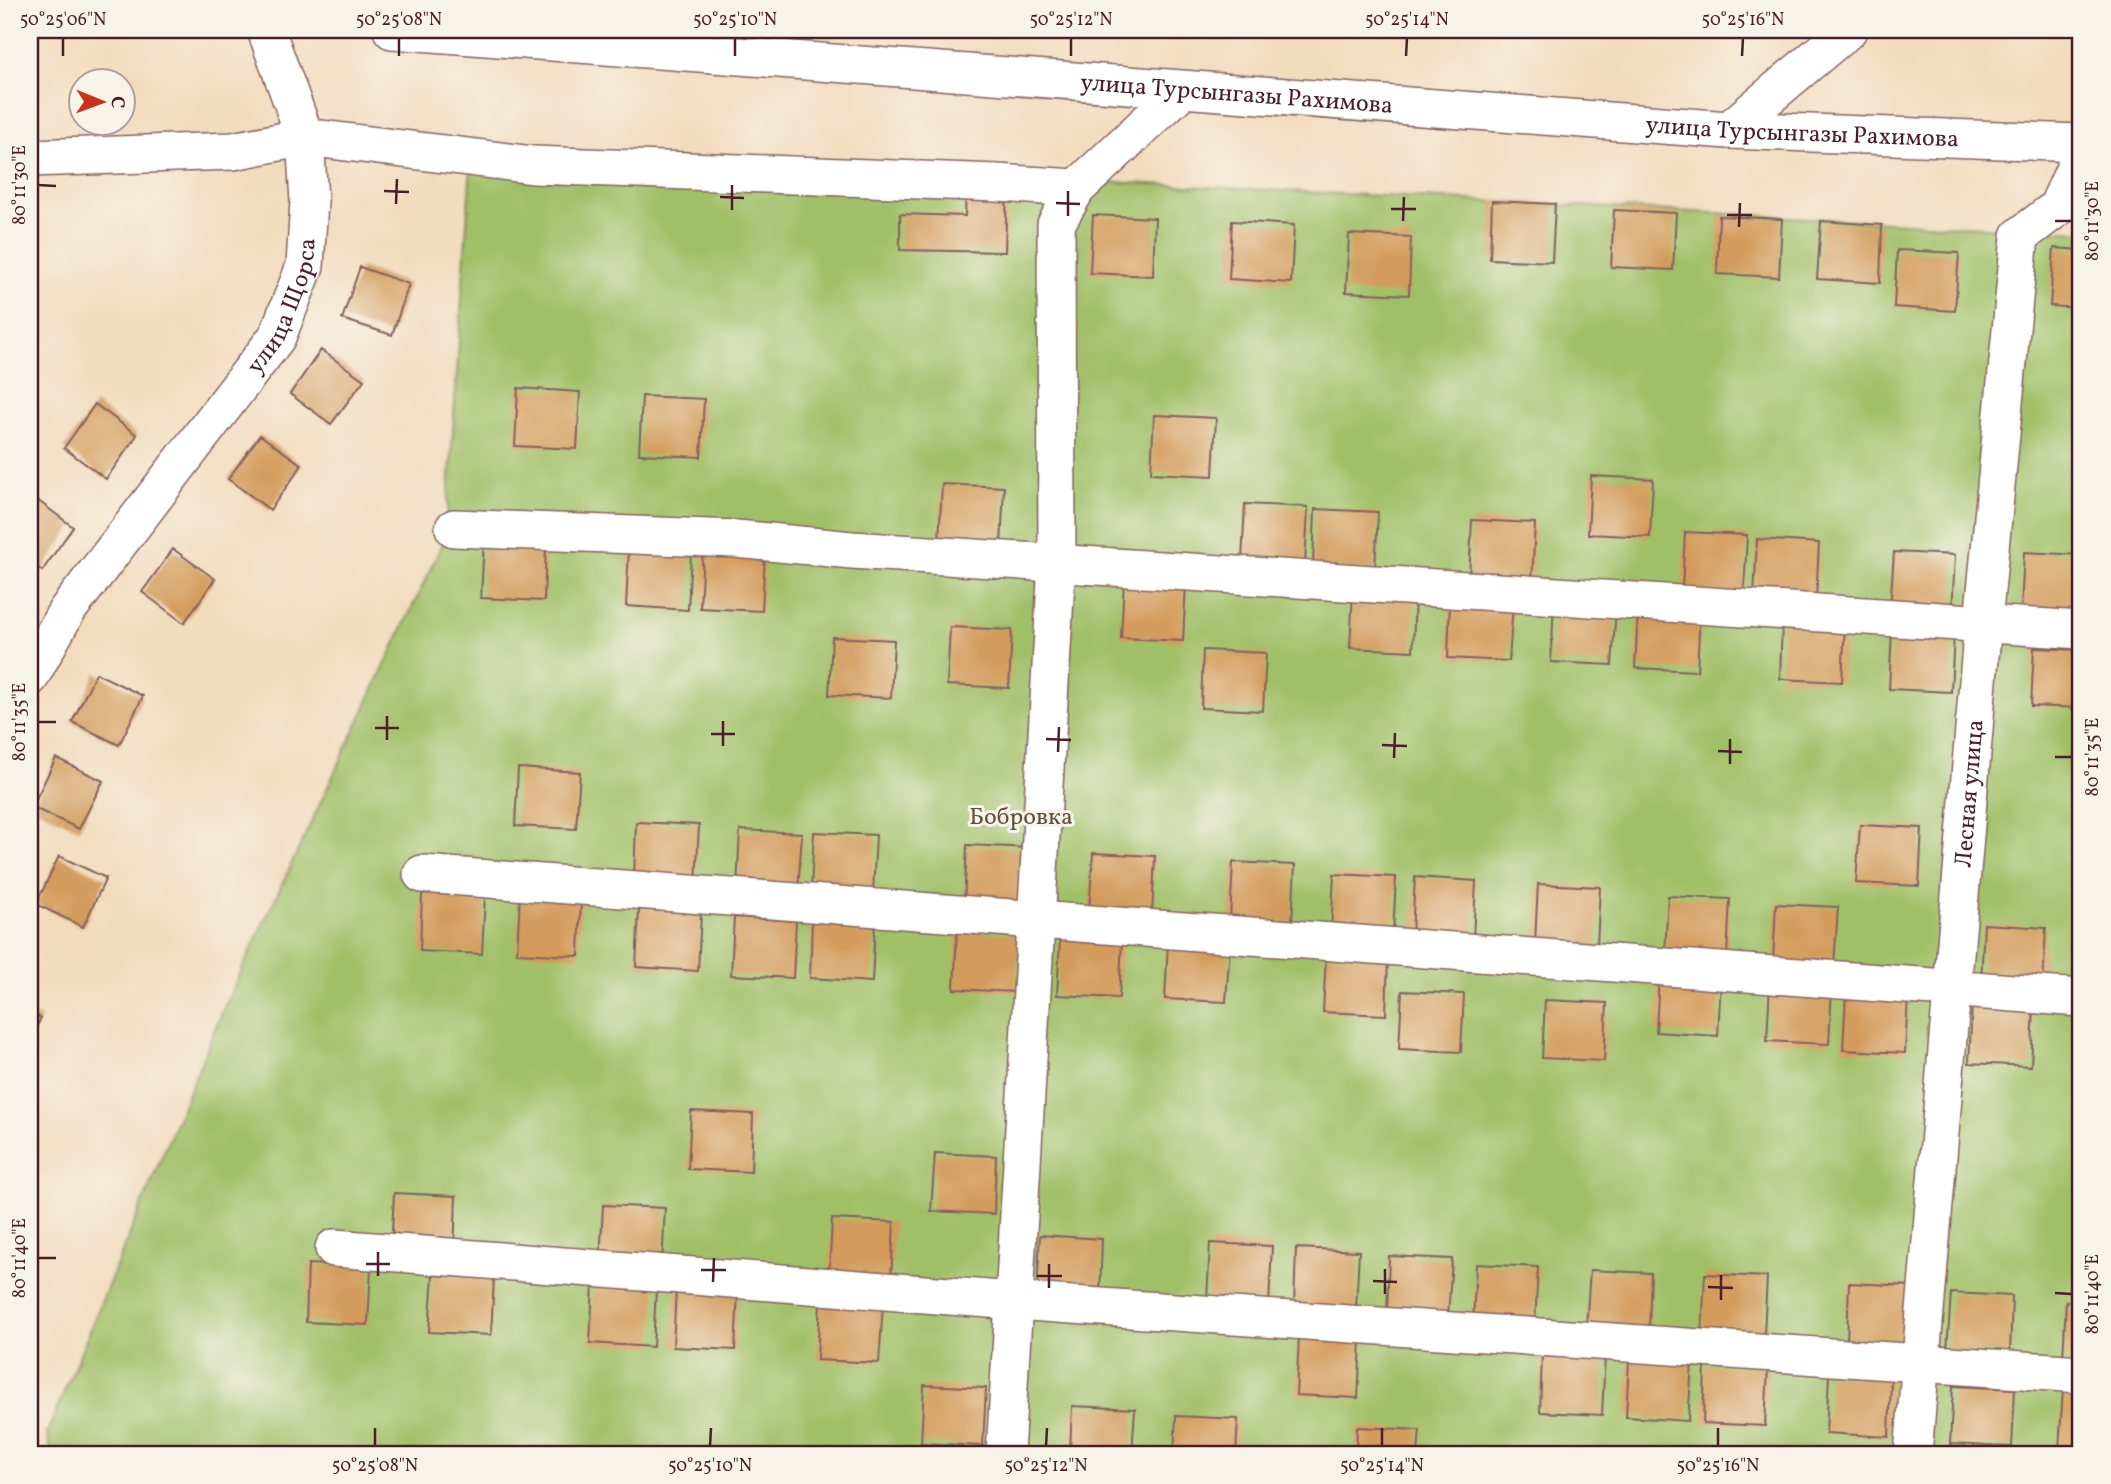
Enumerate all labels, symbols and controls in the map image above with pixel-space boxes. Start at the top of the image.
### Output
text: 50°25'06"N [20,8,106,33]
text: 50°25'08"N [356,8,442,33]
text: 50°25'10"N [693,8,777,33]
text: 50°25'12"N [1029,8,1113,33]
text: 50°25'14"N [1365,8,1449,33]
text: 50°25'16"N [1702,8,1784,33]
north arrow [66,66,136,136]
street label: улица Турсынгазы Рахимова [1079,67,1394,124]
text: С [104,96,130,109]
street label: улица Турсынгазы Рахимова [1644,109,1959,157]
text: 80°11'30"E [8,145,33,225]
text: 80°11'30"E [2081,181,2106,261]
street label: улица Щорса [239,237,326,382]
text: 80°11'35"E [8,682,33,761]
text: 80°11'35"E [2081,717,2106,796]
street label: Лесная улица [1947,718,1994,869]
park label: Бобровка [969,801,1073,835]
text: 80°11'40"E [8,1218,33,1298]
text: 80°11'40"E [2081,1254,2106,1334]
text: 50°25'08"N [332,1454,418,1479]
text: 50°25'10"N [668,1454,752,1479]
text: 50°25'12"N [1004,1454,1088,1479]
text: 50°25'14"N [1340,1454,1424,1479]
text: 50°25'16"N [1677,1454,1759,1479]

